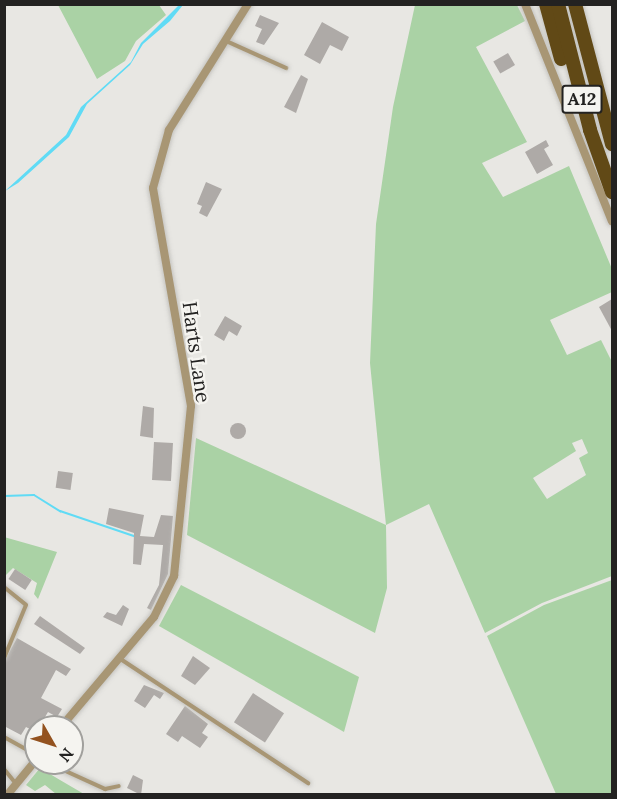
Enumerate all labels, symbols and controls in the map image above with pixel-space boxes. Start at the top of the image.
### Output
road number: A12 [561,84,603,114]
street label: Harts Lane [178,300,216,404]
north arrow [24,715,84,775]
text: N [55,744,78,766]

